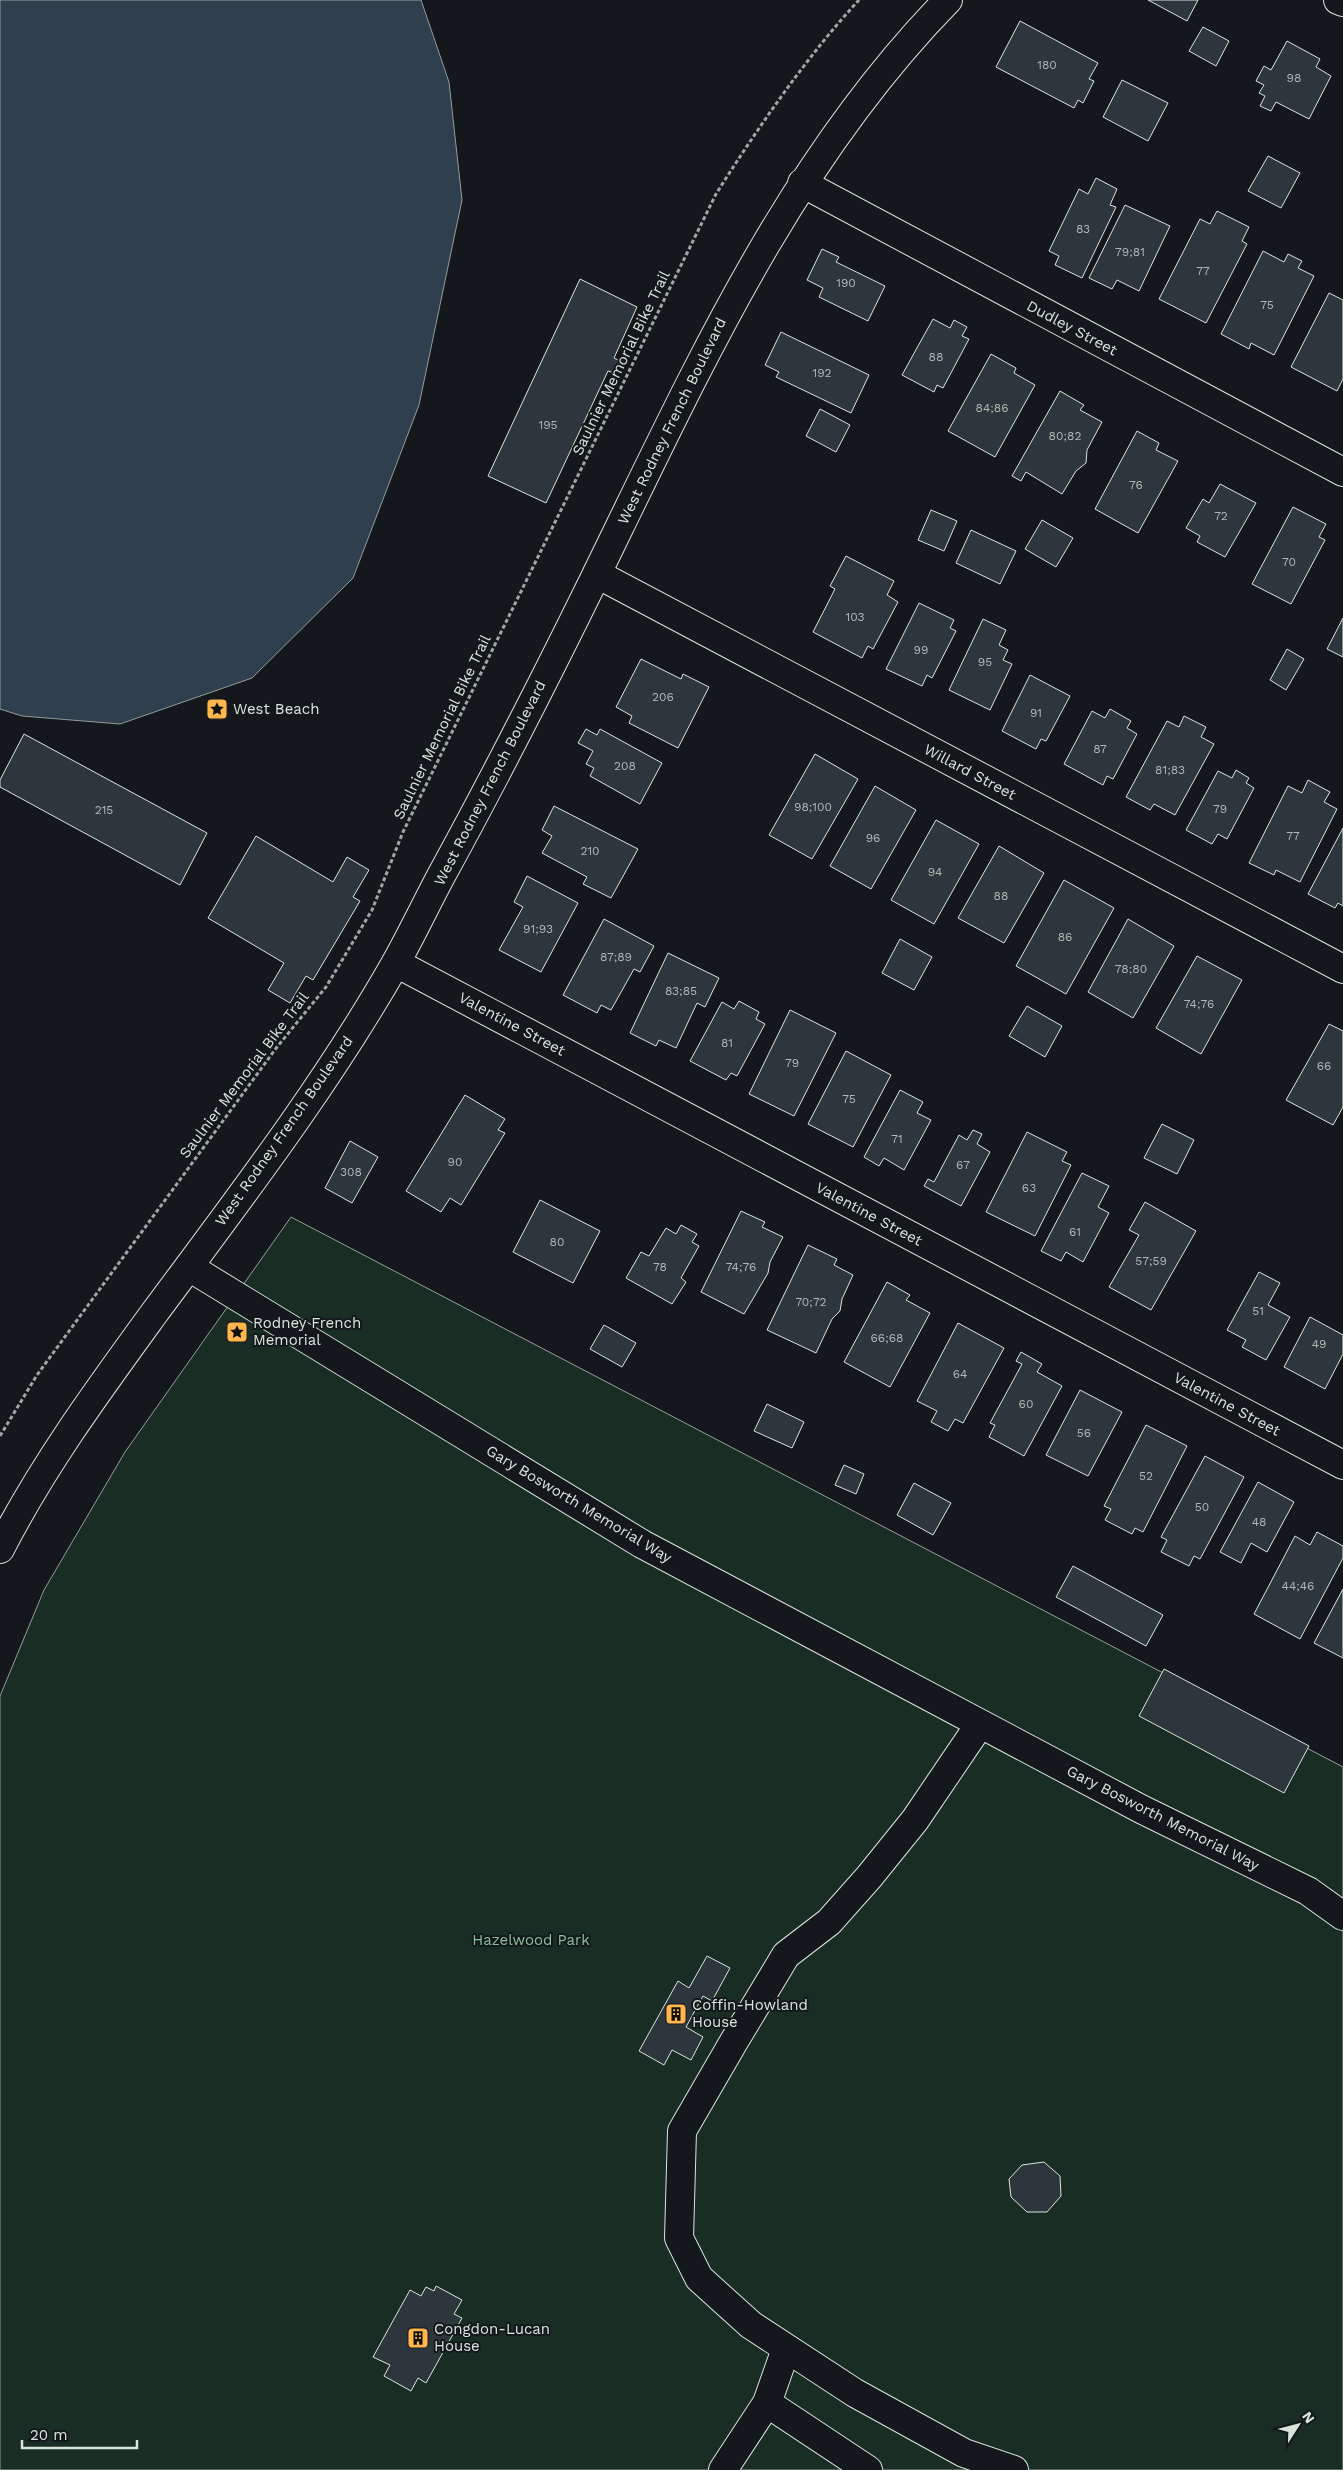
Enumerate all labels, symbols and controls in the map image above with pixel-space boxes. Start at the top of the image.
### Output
house number: 180 [1037,58,1057,72]
house number: 98 [1287,71,1301,85]
house number: 83 [1076,222,1090,236]
house number: 79;81 [1115,245,1145,259]
house number: 77 [1196,264,1210,278]
street label: Saulnier Memorial Bike Trail [568,267,674,458]
house number: 190 [836,276,856,290]
street label: Dudley Street [1024,297,1121,360]
house number: 75 [1260,298,1274,312]
street label: West Rodney French Boulevard [614,315,730,527]
house number: 88 [929,350,943,364]
house number: 192 [812,366,832,380]
house number: 84;86 [976,401,1008,415]
house number: 195 [538,418,558,432]
house number: 80;82 [1049,429,1081,443]
house number: 76 [1129,478,1143,492]
house number: 72 [1214,509,1228,523]
house number: 70 [1282,555,1296,569]
house number: 103 [846,610,864,624]
street label: Saulnier Memorial Bike Trail [389,631,495,822]
house number: 99 [914,643,928,657]
house number: 95 [978,655,992,669]
street label: West Rodney French Boulevard [430,677,550,889]
house number: 206 [652,690,674,704]
place icon: West Beach [205,697,229,721]
place label: West Beach [233,700,320,718]
house number: 91 [1030,706,1042,720]
street label: Willard Street [921,740,1020,804]
house number: 87 [1093,742,1107,756]
house number: 208 [614,759,636,773]
house number: 81;83 [1155,763,1185,777]
house number: 98;100 [794,800,832,814]
house number: 79 [1213,802,1227,816]
house number: 215 [95,803,113,817]
house number: 77 [1286,829,1300,843]
house number: 96 [866,831,880,845]
house number: 210 [580,844,600,858]
house number: 94 [928,865,942,879]
house number: 88 [994,889,1008,903]
house number: 91;93 [523,922,553,936]
house number: 86 [1058,930,1072,944]
house number: 87;89 [600,950,632,964]
house number: 78;80 [1115,962,1147,976]
house number: 83;85 [665,984,697,998]
street label: Saulnier Memorial Bike Trail [176,988,313,1162]
street label: Valentine Street [456,988,569,1060]
house number: 74;76 [1184,997,1214,1011]
street label: West Rodney French Boulevard [211,1033,357,1229]
house number: 81 [721,1036,733,1050]
house number: 79 [785,1056,799,1070]
house number: 66 [1317,1059,1331,1073]
house number: 75 [842,1092,856,1106]
house number: 71 [891,1132,903,1146]
house number: 90 [448,1155,462,1169]
house number: 67 [956,1158,970,1172]
house number: 308 [340,1165,362,1179]
street label: Valentine Street [813,1178,926,1250]
house number: 63 [1022,1181,1036,1195]
house number: 61 [1069,1225,1081,1239]
house number: 80 [550,1235,564,1249]
house number: 57;59 [1135,1254,1167,1268]
house number: 78 [653,1260,667,1274]
house number: 74;76 [726,1260,756,1274]
house number: 70;72 [795,1295,827,1309]
house number: 51 [1252,1304,1264,1318]
place label: Rodney French Memorial [253,1314,361,1349]
place icon: Rodney French Memorial [225,1320,249,1344]
house number: 66;68 [871,1331,903,1345]
house number: 49 [1312,1337,1326,1351]
house number: 64 [953,1367,967,1381]
street label: Valentine Street [1171,1368,1284,1440]
house number: 60 [1019,1397,1033,1411]
house number: 56 [1077,1426,1091,1440]
street label: Gary Bosworth Memorial Way [483,1441,675,1567]
house number: 52 [1139,1469,1153,1483]
house number: 50 [1195,1500,1209,1514]
house number: 48 [1252,1515,1266,1529]
house number: 44;46 [1282,1579,1314,1593]
street label: Gary Bosworth Memorial Way [1064,1762,1262,1875]
park label: Hazelwood Park [472,1931,590,1949]
place label: Coffin-Howland House [692,1996,808,2031]
building icon: Coffin-Howland House [664,2002,688,2026]
place label: Congdon-Lucan House [434,2320,550,2355]
building icon: Congdon-Lucan House [406,2326,430,2350]
north arrow [1273,2400,1323,2450]
text: N [1299,2408,1318,2426]
scale bar [22,2418,138,2450]
text: 20 m [30,2426,68,2444]

